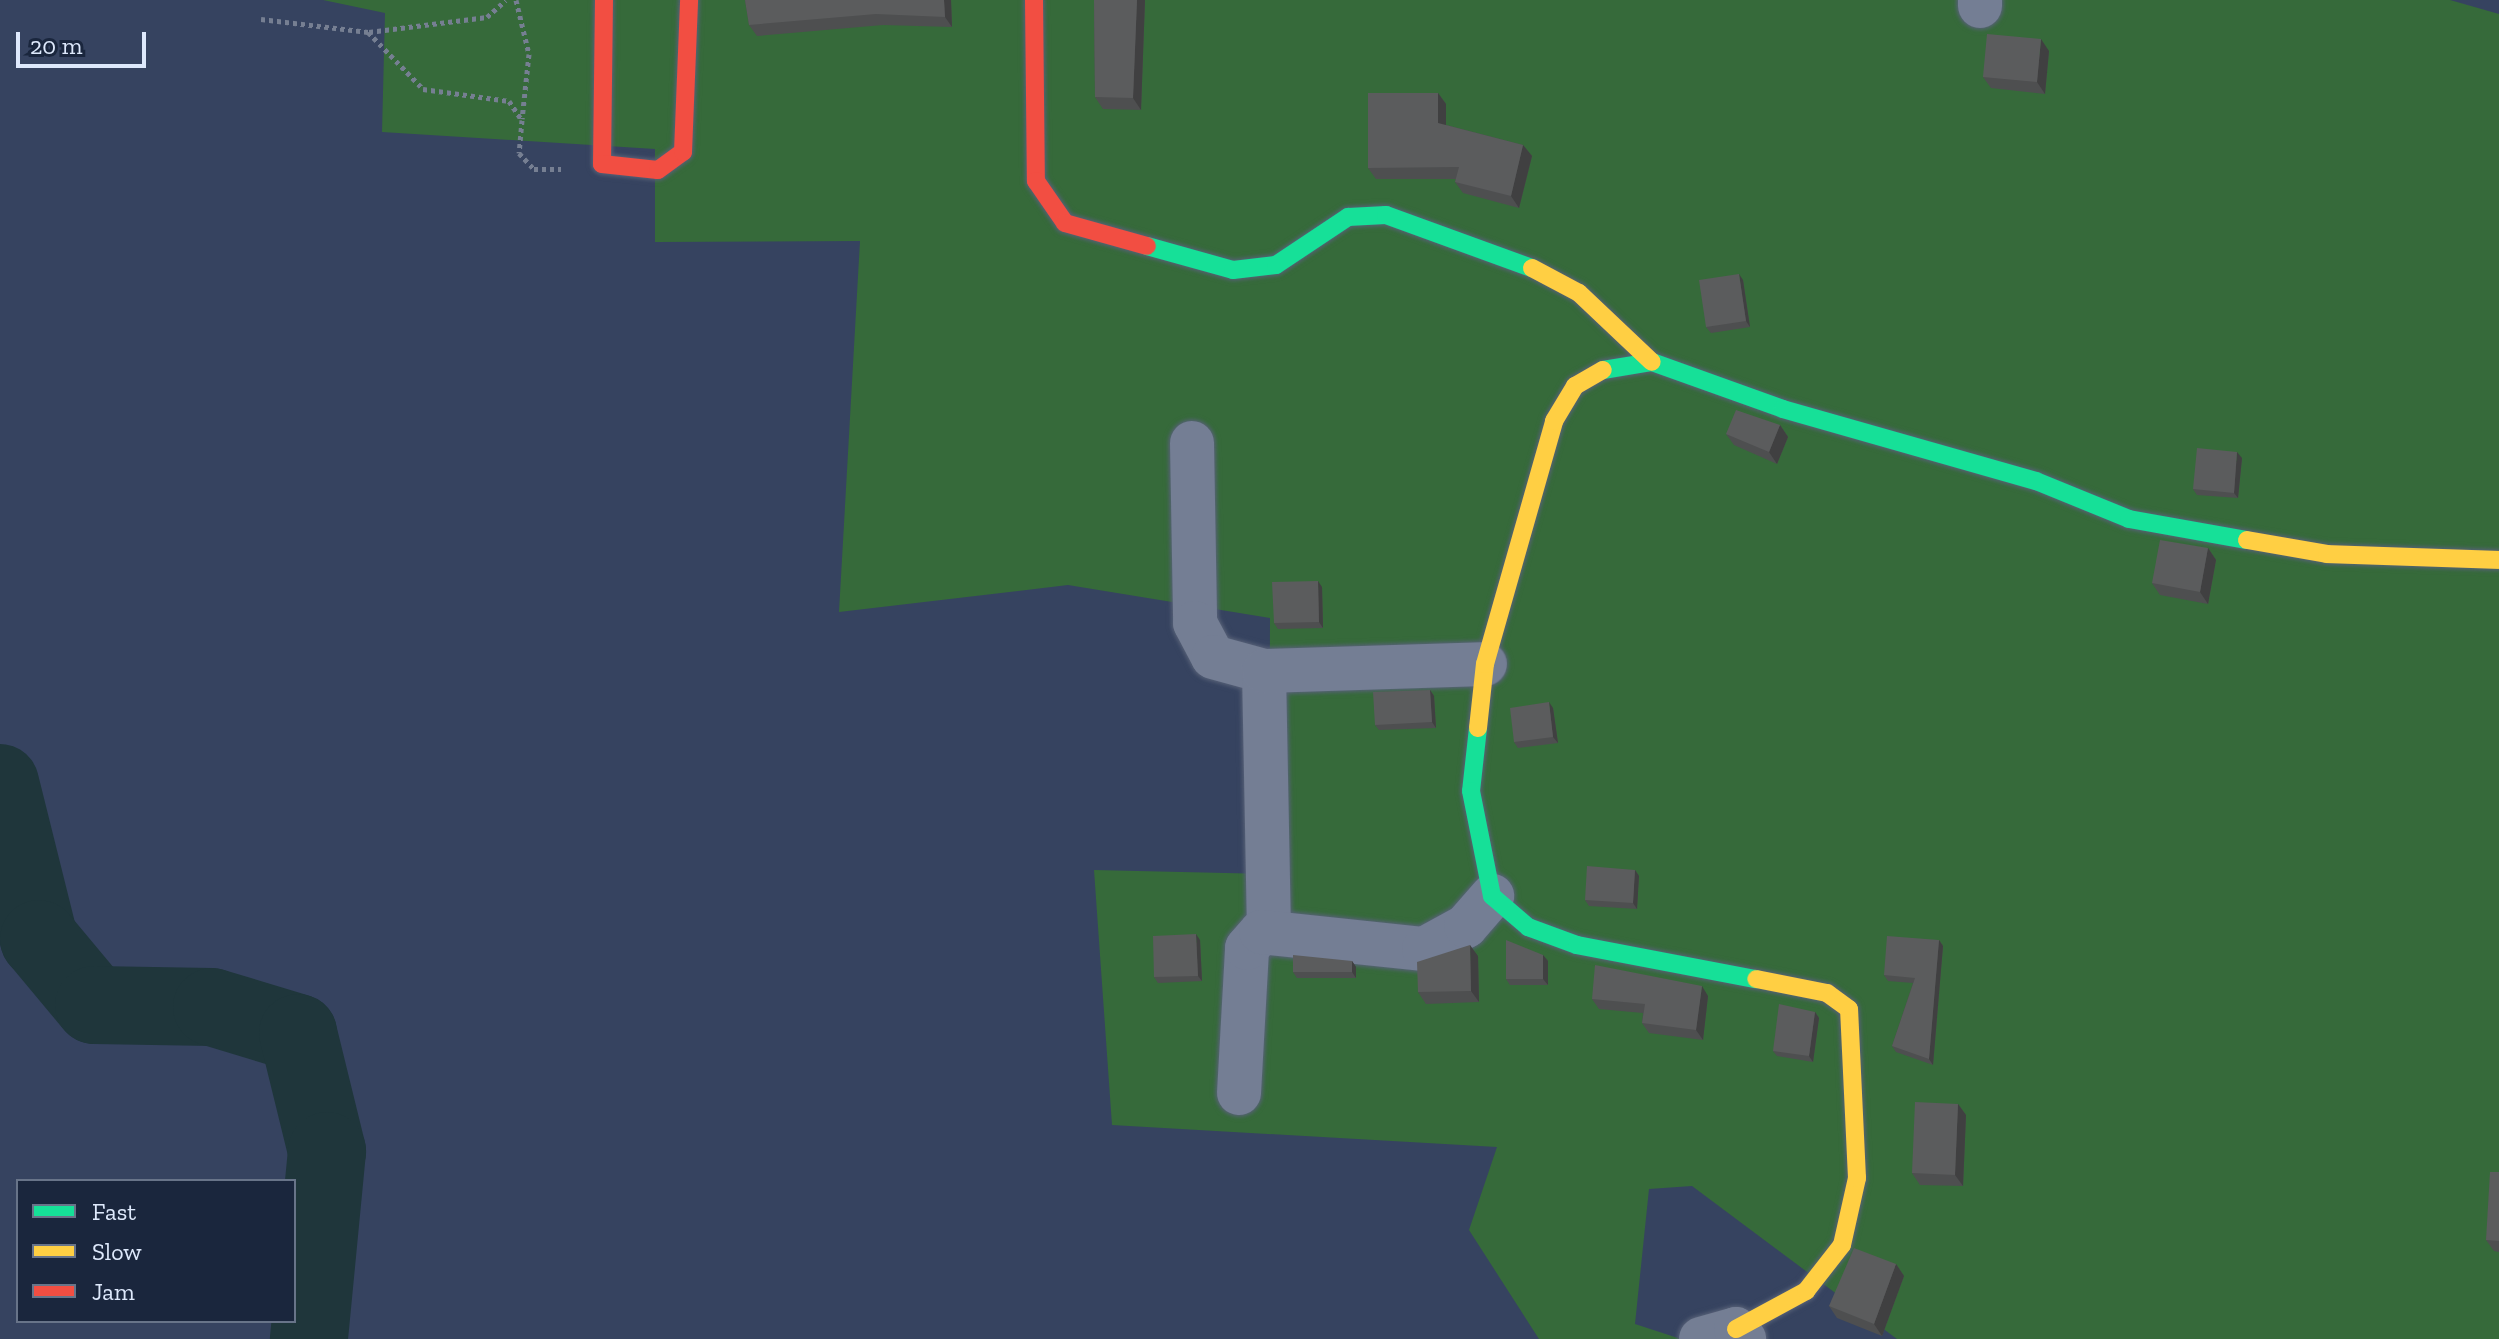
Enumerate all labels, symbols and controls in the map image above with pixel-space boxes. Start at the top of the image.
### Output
scale bar [20,16,150,66]
text: 20 m [30,31,82,60]
legend [16,1179,296,1323]
text: Fast [92,1197,136,1226]
text: Slow [92,1237,142,1266]
text: Jam [92,1277,135,1306]

